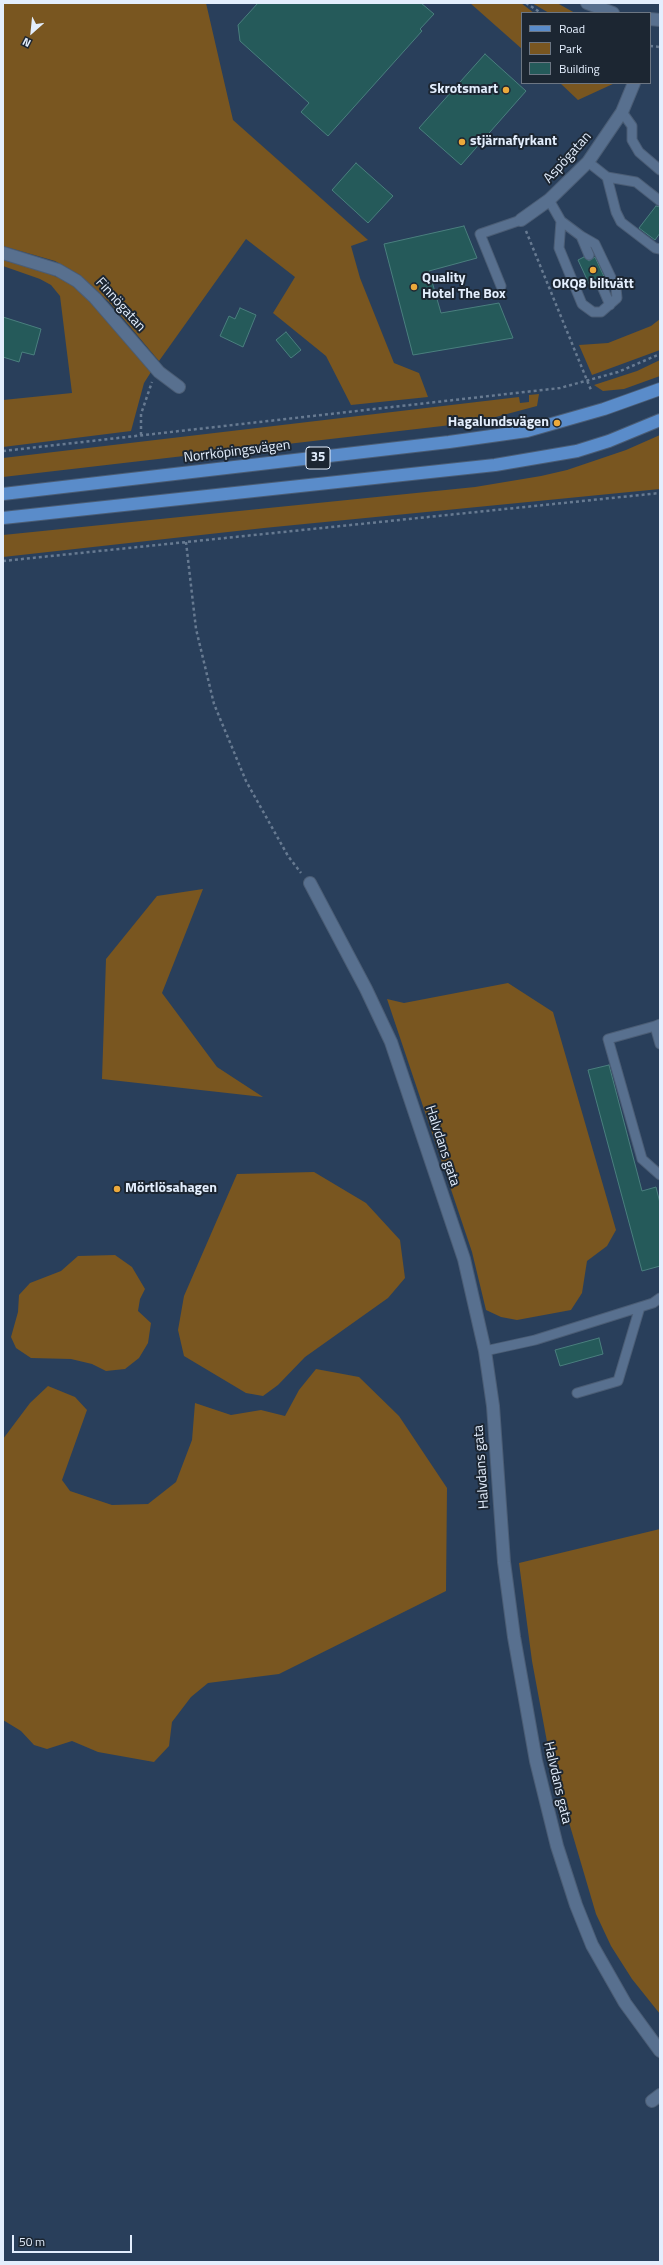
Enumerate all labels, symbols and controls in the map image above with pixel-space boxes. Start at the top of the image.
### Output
north arrow [12,12,52,52]
legend [521,12,651,84]
text: Road [559,19,585,38]
text: N [20,34,34,52]
text: Park [559,39,582,58]
text: Building [559,59,600,78]
place label: Skrotsmart [430,82,498,98]
marker: Skrotsmart [501,85,511,95]
street label: Aspögatan [541,129,595,187]
place label: stjärnafyrkant [470,134,557,150]
marker: stjärnafyrkant [457,137,467,147]
marker: OKQ8 biltvätt [588,265,598,275]
place label: Quality Hotel The Box [422,271,506,304]
street label: Finnögatan [92,275,148,335]
place label: OKQ8 biltvätt [552,277,634,293]
marker: Quality Hotel The Box [409,282,419,292]
place label: Hagalundsvägen [448,415,549,431]
marker: Hagalundsvägen [552,418,562,428]
street label: Norrköpingsvägen [183,437,291,467]
road number: 35 [306,447,330,469]
street label: Halvdans gata [421,1103,463,1189]
place label: Mörtlösahagen [125,1181,217,1197]
marker: Mörtlösahagen [112,1184,122,1194]
street label: Halvdans gata [471,1425,493,1509]
street label: Halvdans gata [539,1740,575,1826]
scale bar [14,2227,134,2253]
text: 50 m [19,2232,45,2251]

